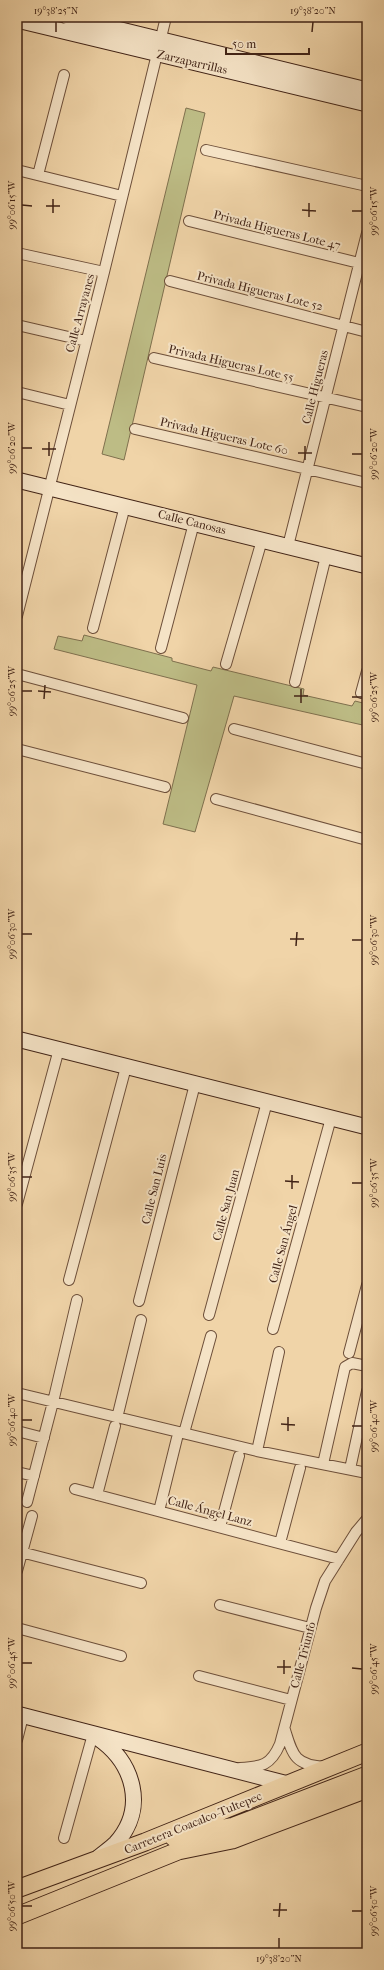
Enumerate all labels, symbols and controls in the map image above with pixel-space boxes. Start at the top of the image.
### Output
text: 19°38'25"N [34,5,79,17]
text: 19°38'20"N [290,5,336,17]
scale bar [226,30,309,56]
text: 50 m [232,37,256,51]
street label: Zarzaparrillas [155,47,229,77]
text: 99°06'15"W [6,179,18,229]
text: 99°06'15"W [368,185,380,235]
street label: Privada Higueras Lote 47 [212,207,342,253]
street label: Privada Higueras Lote 52 [196,269,324,313]
street label: Calle Arrayanes [63,271,97,354]
street label: Privada Higueras Lote 55 [167,342,295,384]
street label: Calle Higueras [299,348,331,426]
street label: Privada Higueras Lote 60 [159,414,289,458]
text: 99°06'20"W [6,421,18,474]
text: 99°06'20"W [368,427,380,480]
street label: Calle Canosas [156,507,228,537]
text: 99°06'25"W [6,665,18,716]
text: 99°06'25"W [368,671,380,722]
text: 99°06'30"W [6,908,18,959]
text: 99°06'30"W [368,914,380,965]
text: 99°06'35"W [6,1151,18,1202]
street label: Calle San Luis [139,1152,170,1226]
text: 99°06'35"W [368,1157,380,1208]
street label: Calle San Juan [210,1168,242,1242]
street label: Calle San Ángel [265,1202,300,1285]
text: 99°06'40"W [6,1393,18,1446]
text: 99°06'40"W [368,1399,380,1452]
street label: Calle Ángel Lanz [166,1492,255,1529]
street label: Calle Triunfo [287,1620,319,1690]
text: 99°06'45"W [6,1636,18,1688]
text: 99°06'45"W [368,1642,380,1694]
street label: Carretera Coacalco-Tultepec [122,1789,264,1857]
text: 99°06'50"W [6,1879,18,1931]
text: 99°06'50"W [368,1884,380,1936]
text: 19°38'20"N [256,1953,302,1965]

